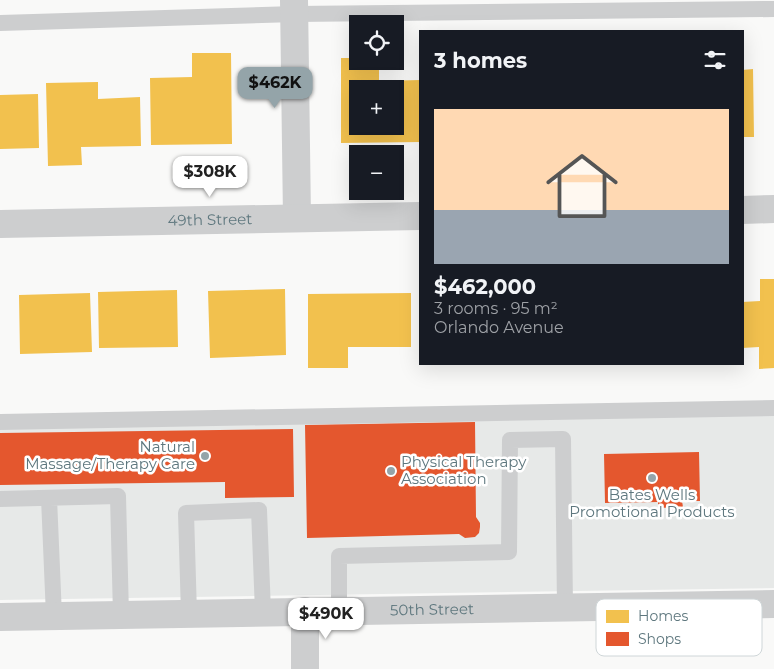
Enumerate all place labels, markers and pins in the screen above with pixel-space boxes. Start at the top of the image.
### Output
pin: $462K [240,66,310,109]
pin: $308K [175,156,245,198]
place label: Natural Massage/Therapy Care [25,437,195,473]
marker: Natural Massage/Therapy Care [199,450,211,462]
place label: Physical Therapy Association [401,452,527,488]
marker: Physical Therapy Association [385,465,397,477]
marker: Bates Wells Promotional Products [646,472,658,484]
place label: Bates Wells Promotional Products [569,485,735,521]
pin: $490K [291,598,361,640]

